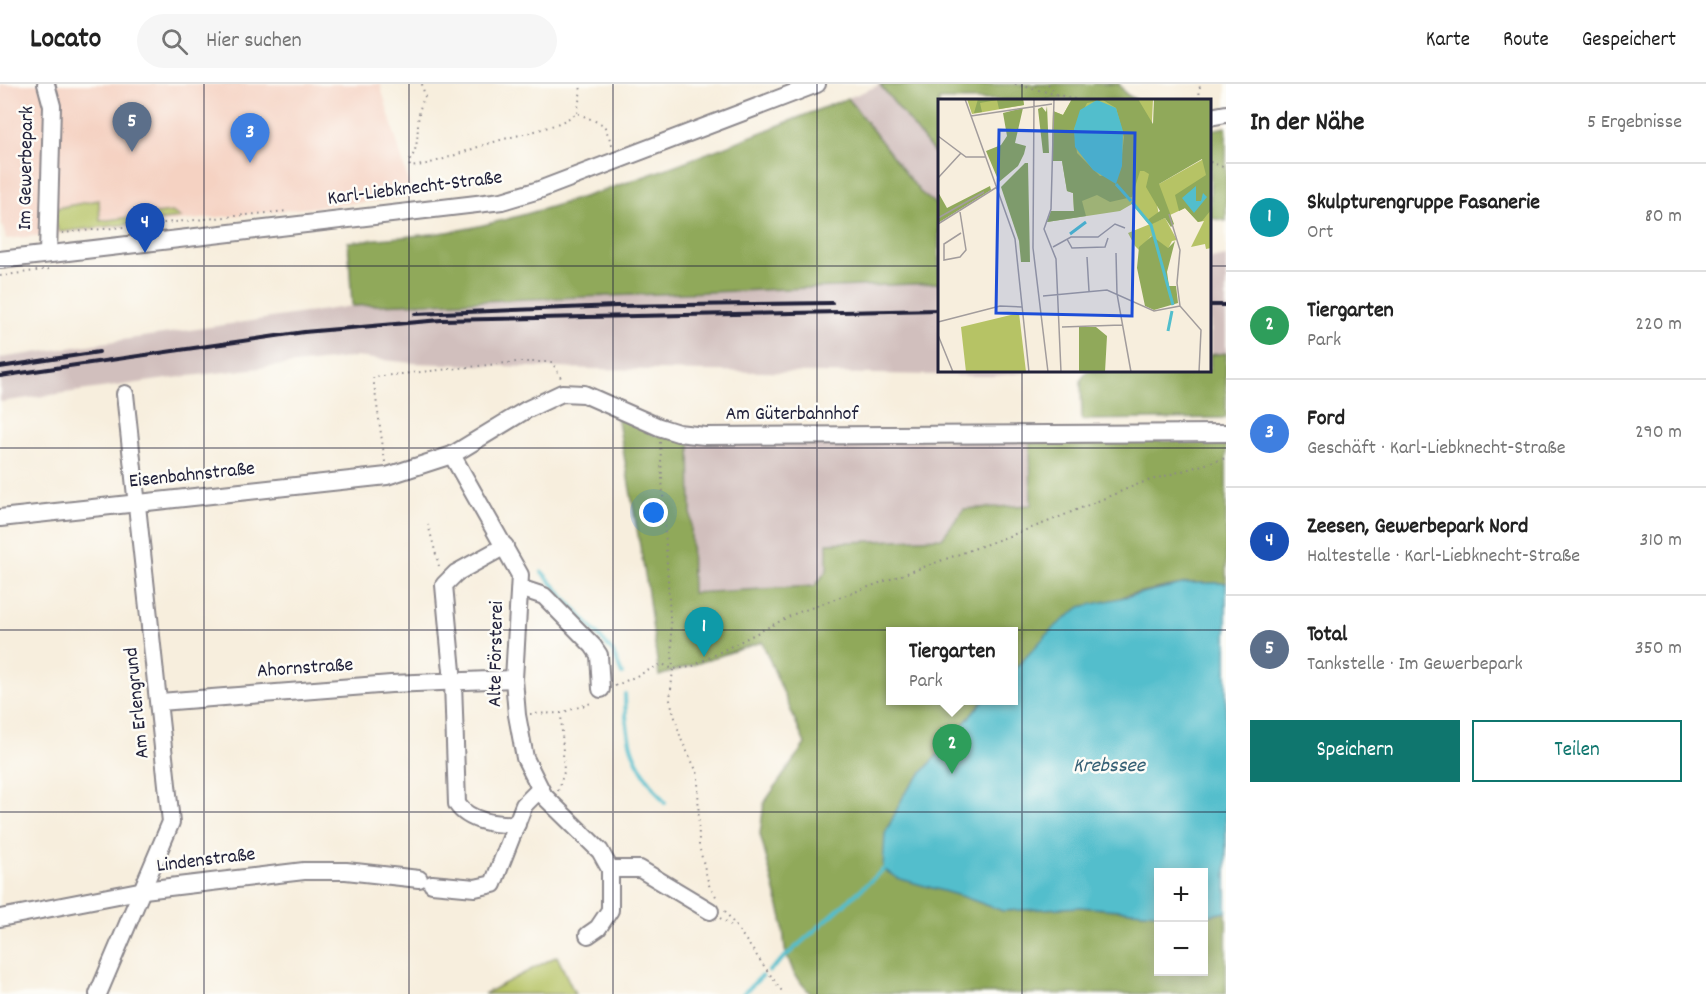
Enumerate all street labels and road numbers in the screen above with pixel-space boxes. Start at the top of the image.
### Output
street label: Im Gewerbepark [12,106,42,230]
street label: Karl-Liebknecht-Straße [326,164,504,214]
street label: Am Güterbahnhof [725,401,860,429]
street label: Eisenbahnstraße [128,455,257,497]
street label: Alte Försterei [482,600,512,707]
street label: Am Erlengrund [118,646,158,760]
street label: Ahornstraße [256,652,354,686]
street label: Lindenstraße [155,841,257,881]

